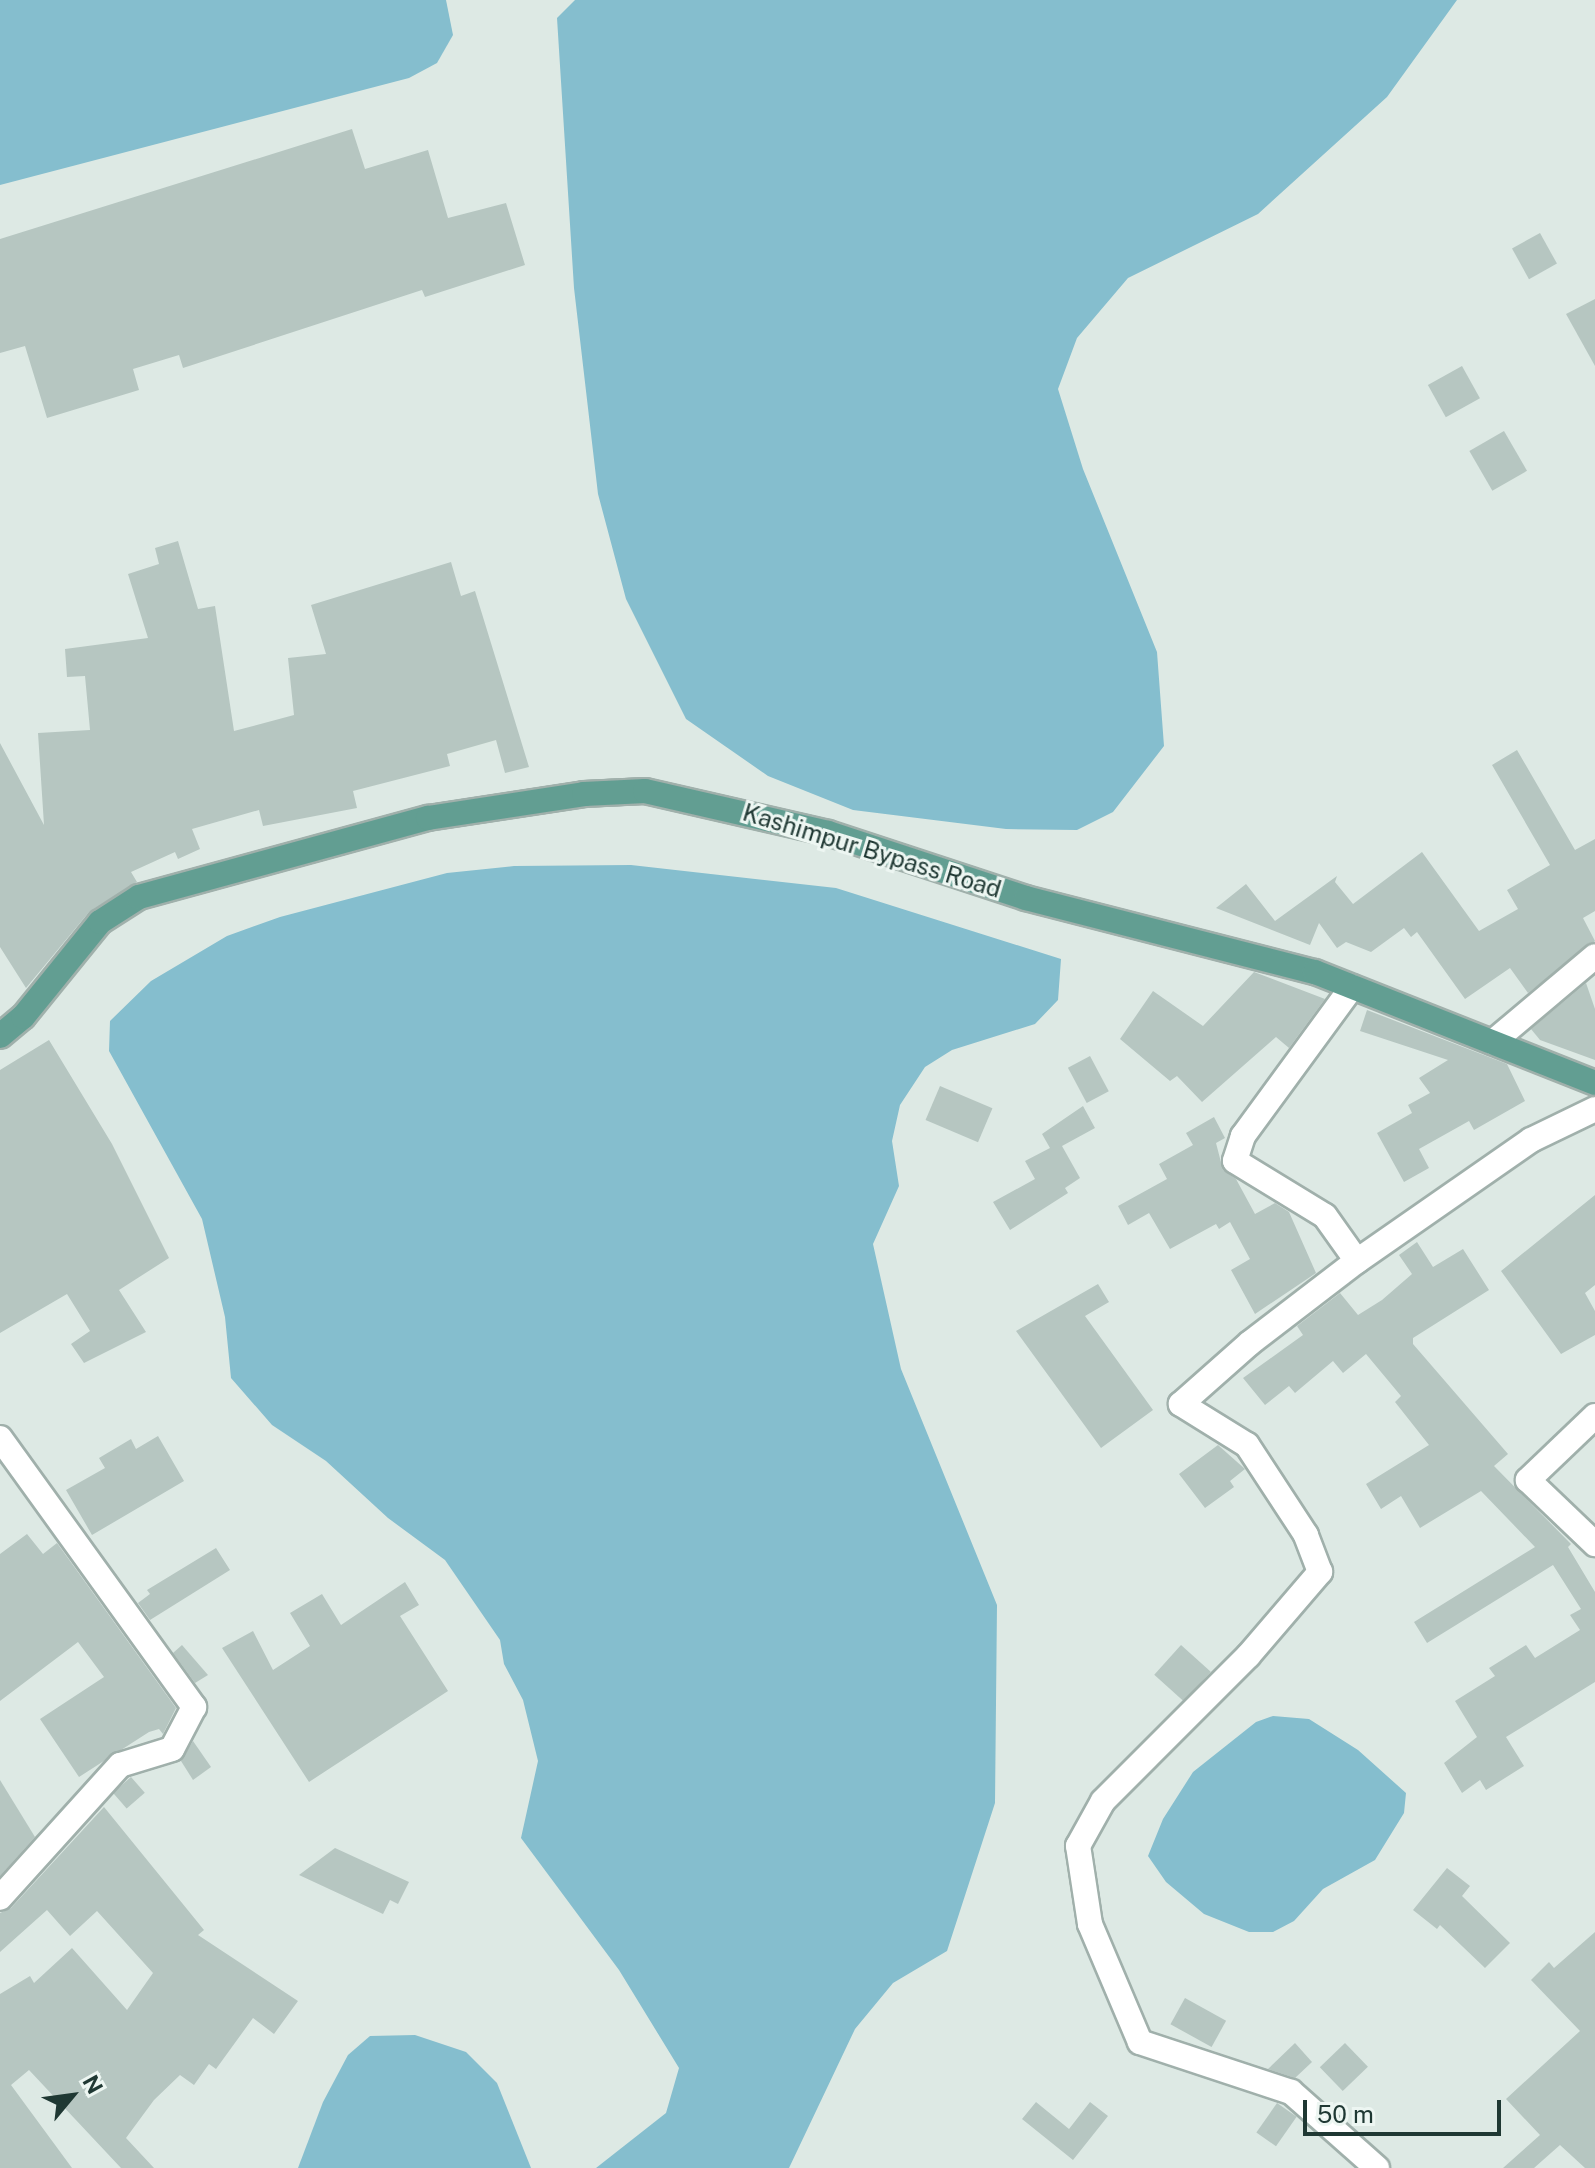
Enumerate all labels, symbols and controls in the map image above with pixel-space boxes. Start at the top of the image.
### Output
street label: Kashimpur Bypass Road [739,798,1005,904]
north arrow [32,2056,112,2136]
text: N [77,2071,109,2098]
scale bar [1307,2084,1505,2134]
text: 50 m [1317,2100,1374,2128]

